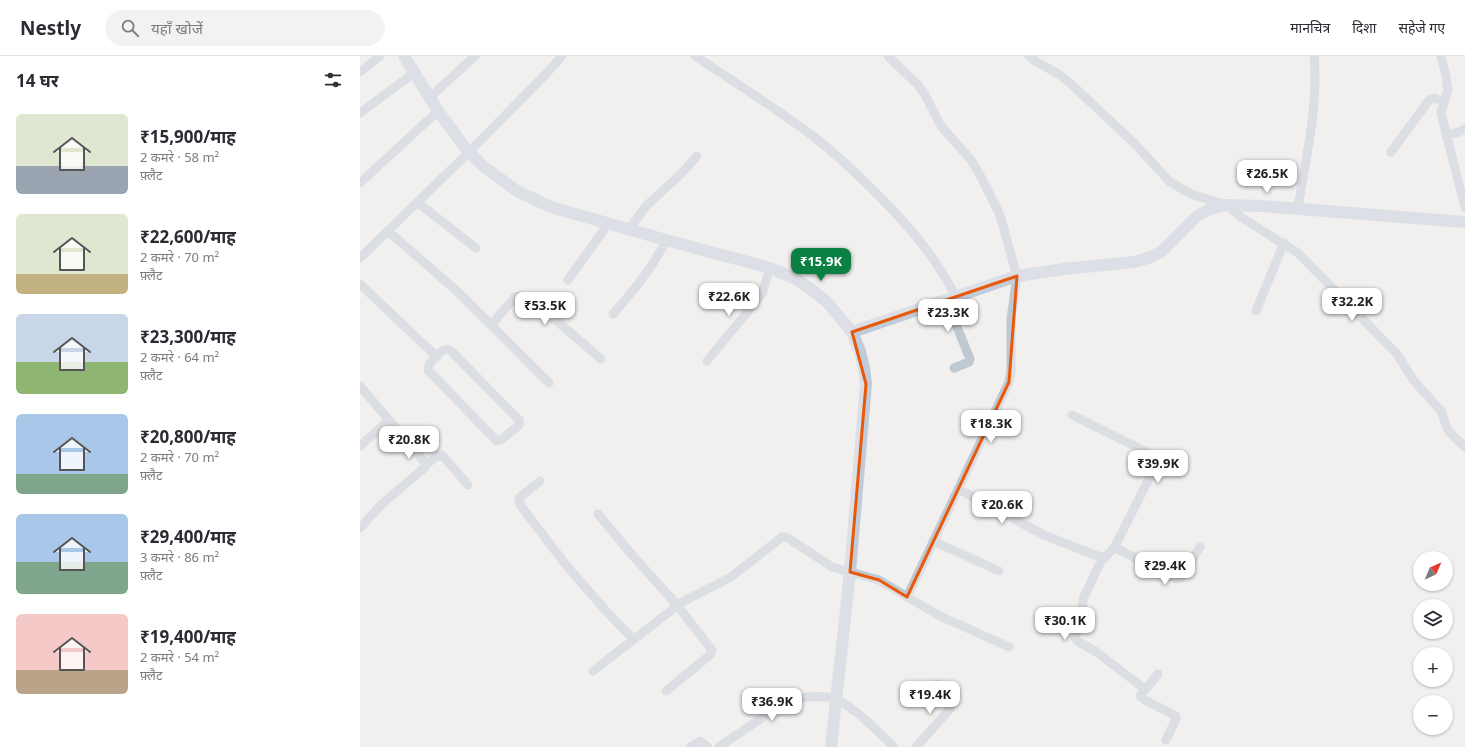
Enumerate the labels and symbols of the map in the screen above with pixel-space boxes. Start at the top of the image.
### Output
pin: ₹26.5K [1234,160,1300,194]
pin: ₹15.9K [788,248,854,282]
pin: ₹22.6K [696,283,762,317]
pin: ₹32.2K [1319,288,1385,322]
pin: ₹53.5K [512,292,578,326]
pin: ₹23.3K [915,299,981,333]
pin: ₹18.3K [958,410,1024,444]
pin: ₹20.8K [376,426,442,460]
pin: ₹39.9K [1125,450,1191,484]
pin: ₹20.6K [969,491,1035,525]
north arrow [1413,551,1453,591]
pin: ₹29.4K [1132,552,1198,586]
pin: ₹30.1K [1032,607,1098,641]
pin: ₹19.4K [897,681,963,715]
pin: ₹36.9K [739,688,805,722]

